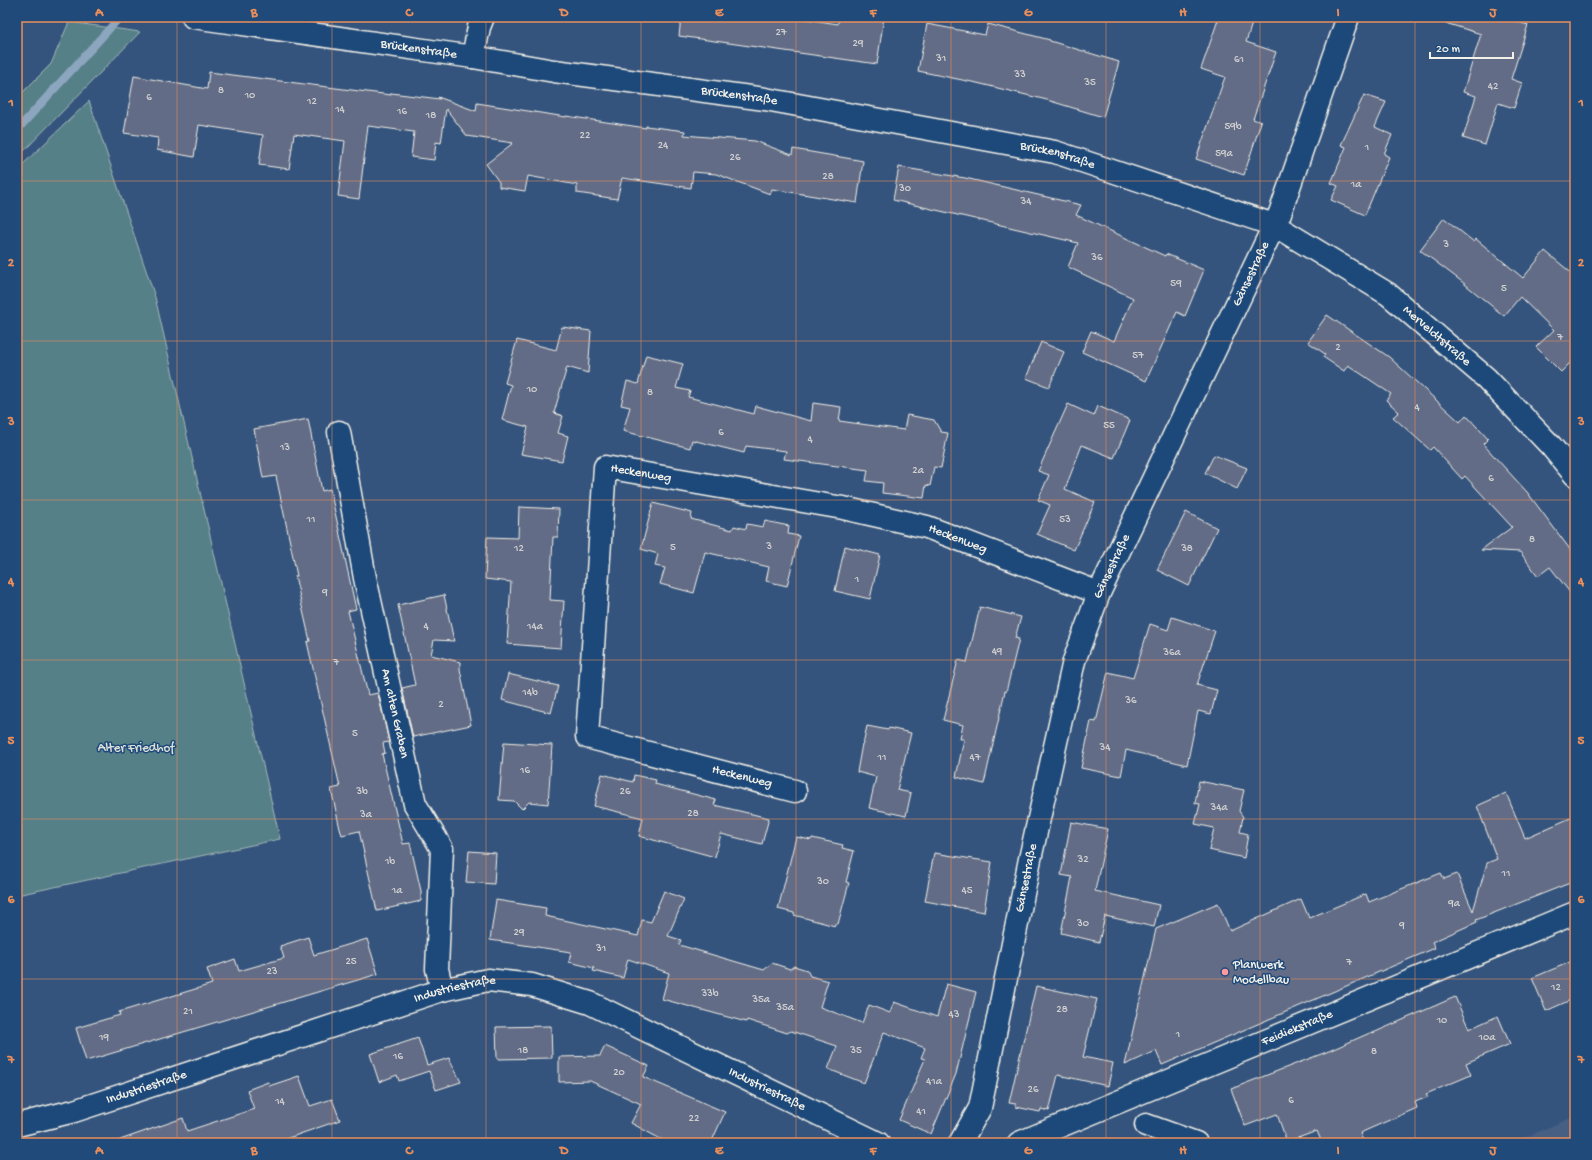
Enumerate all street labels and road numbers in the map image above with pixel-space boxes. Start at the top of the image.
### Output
street label: Brückenstraße [379,36,458,62]
street label: Brückenstraße [699,83,779,109]
street label: Brückenstraße [1018,138,1097,172]
street label: Gänsestraße [1229,239,1273,309]
street label: Merveldtstraße [1400,302,1474,369]
street label: Heckenweg [609,461,673,486]
street label: Heckenweg [926,521,989,557]
street label: Gänsestraße [1090,531,1134,601]
street label: Am alten Graben [378,667,412,760]
street label: Heckenweg [710,762,774,792]
street label: Gänsestraße [1012,842,1041,914]
street label: Industriestraße [412,972,497,1006]
street label: Feidiekstraße [1258,1006,1335,1050]
street label: Industriestraße [726,1064,808,1114]
street label: Industriestraße [104,1067,189,1107]

